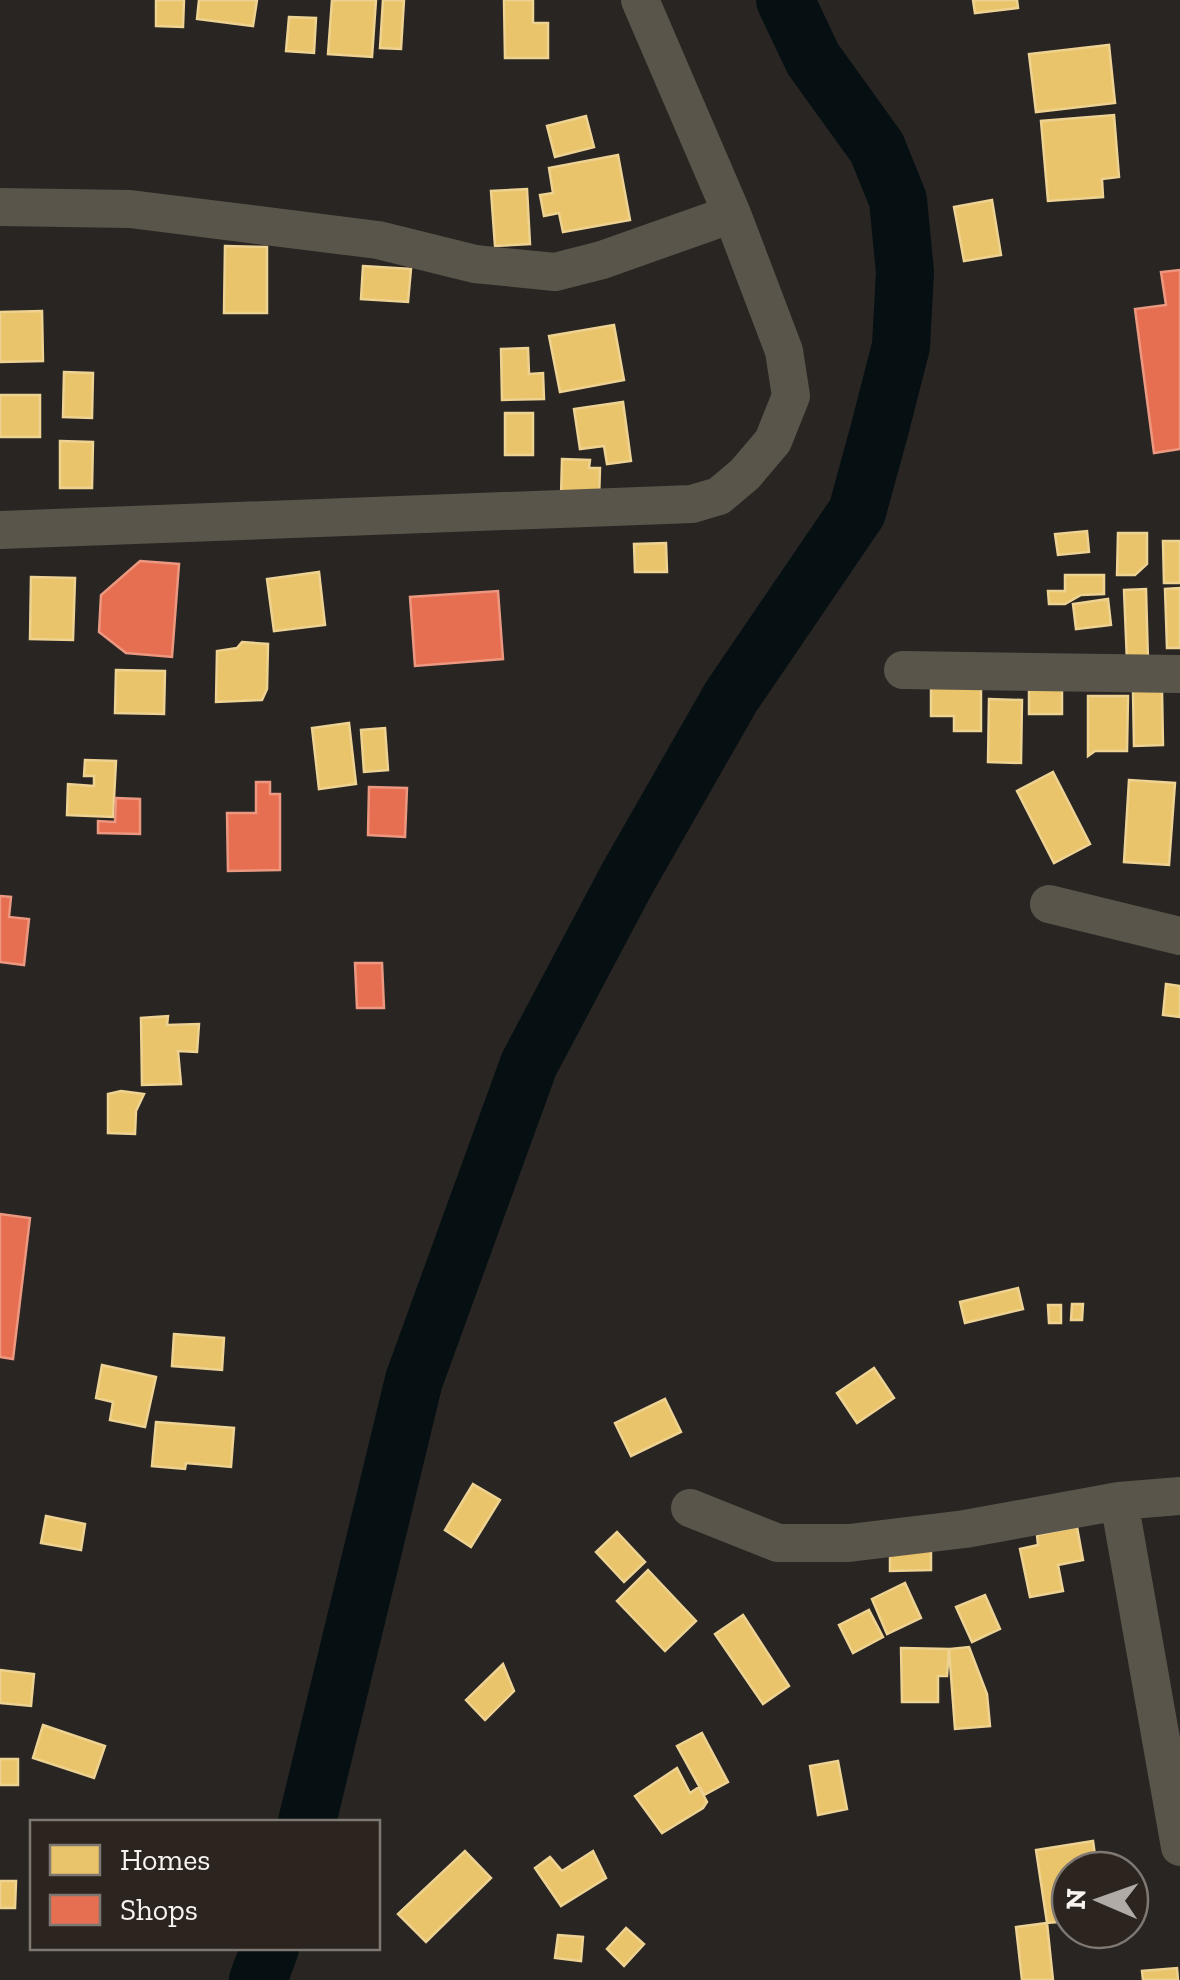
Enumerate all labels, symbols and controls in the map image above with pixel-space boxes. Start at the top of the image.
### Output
legend [30,1820,380,1950]
text: Homes [120,1842,210,1878]
north arrow [1050,1850,1150,1950]
text: N [1059,1888,1092,1910]
text: Shops [120,1892,198,1928]

